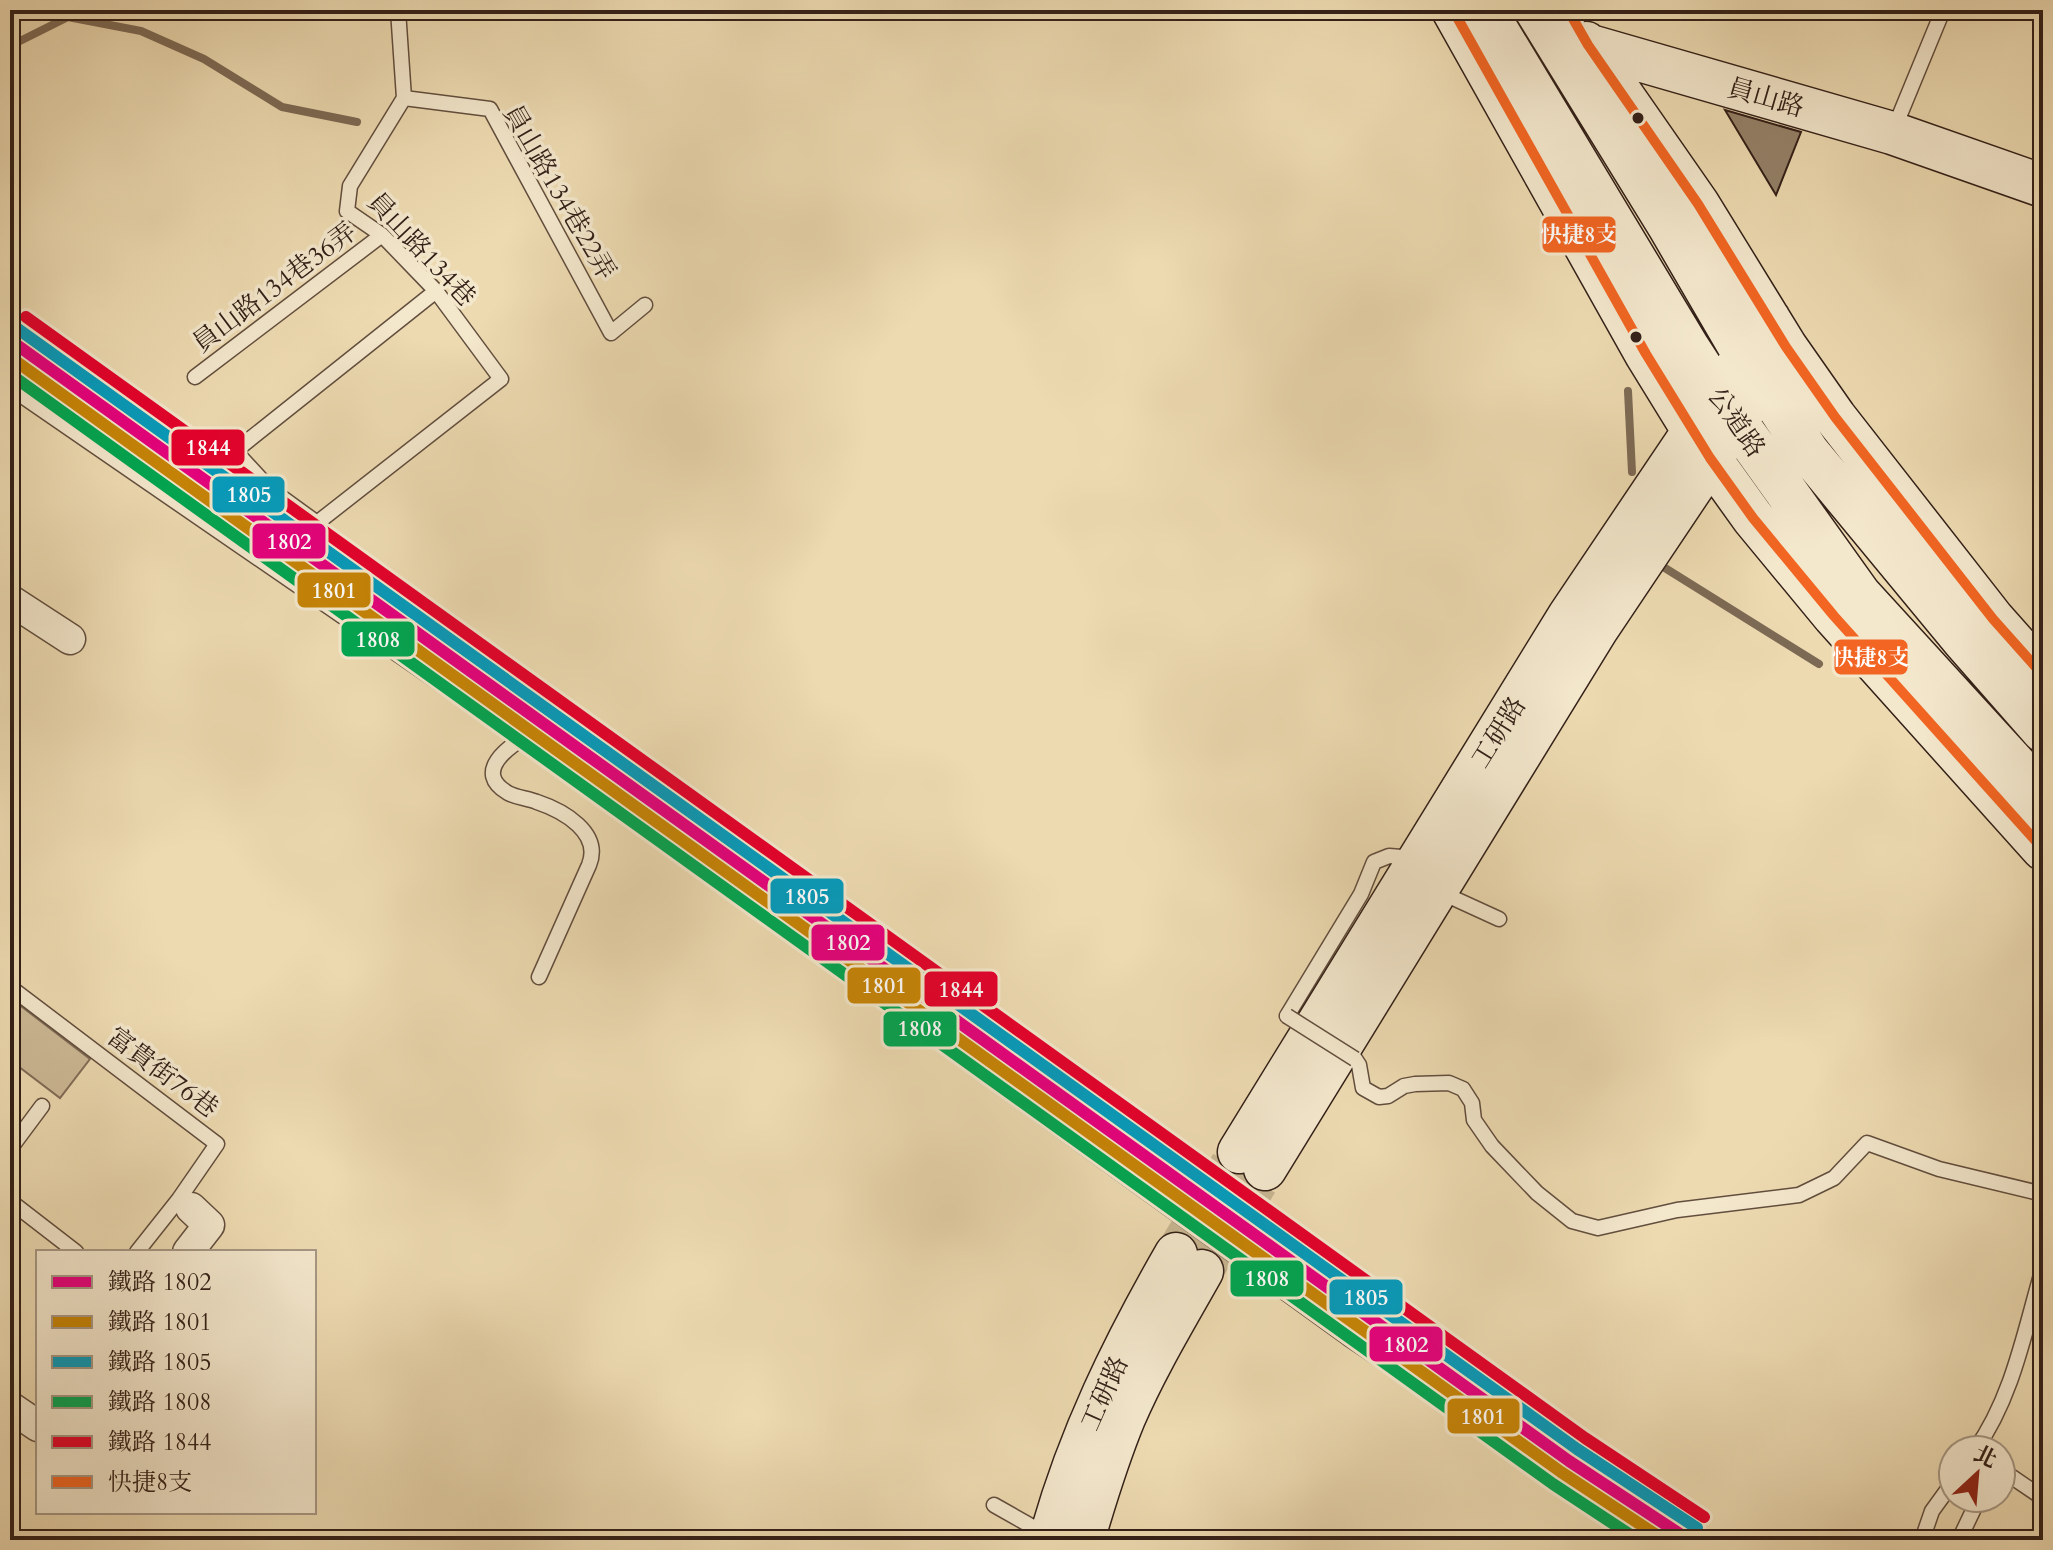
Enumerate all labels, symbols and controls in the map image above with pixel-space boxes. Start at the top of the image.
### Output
street label: 員山路 [1724,70,1808,125]
street label: 員山路134巷22弄 [495,98,624,286]
unlabelled marker [1630,110,1646,126]
street label: 員山路134巷 [360,185,484,314]
street label: 員山路134巷36弄 [185,214,363,361]
line badge: 快捷8支 [1541,215,1617,254]
text: 快捷8支 [1540,220,1618,250]
unlabelled marker [1628,329,1644,345]
street label: 公道路 [1700,380,1773,464]
line badge: 1844 [170,428,246,467]
text: 1844 [185,433,231,463]
line badge: 1805 [211,475,286,514]
text: 1805 [226,480,272,510]
line badge: 1802 [251,522,327,560]
text: 1802 [266,527,312,557]
line badge: 1801 [296,571,372,609]
text: 1801 [311,576,357,606]
line badge: 1808 [340,620,416,658]
text: 1808 [355,625,401,655]
line badge: 快捷8支 [1833,638,1909,676]
text: 快捷8支 [1832,643,1910,673]
street label: 工研路 [1463,690,1534,775]
line badge: 1805 [769,877,845,915]
text: 1805 [784,882,830,912]
line badge: 1802 [810,923,886,962]
text: 1802 [825,928,871,958]
line badge: 1801 [846,966,922,1005]
line badge: 1844 [923,970,999,1008]
text: 1801 [861,971,907,1001]
text: 1844 [938,975,984,1005]
line badge: 1808 [882,1010,958,1048]
text: 1808 [897,1014,943,1044]
street label: 富貴街76巷 [100,1019,225,1126]
legend [36,1250,316,1514]
line badge: 1808 [1229,1259,1305,1298]
text: 1808 [1244,1264,1290,1294]
text: 鐵路 1802 [108,1266,212,1299]
line badge: 1805 [1328,1278,1404,1316]
text: 1805 [1343,1283,1389,1313]
text: 鐵路 1801 [108,1306,212,1339]
line badge: 1802 [1368,1325,1444,1363]
text: 1802 [1383,1330,1429,1360]
text: 鐵路 1805 [108,1346,212,1379]
street label: 工研路 [1073,1350,1136,1436]
text: 鐵路 1808 [108,1386,212,1419]
line badge: 1801 [1446,1397,1521,1435]
text: 1801 [1460,1402,1506,1432]
text: 鐵路 1844 [108,1426,212,1459]
north arrow [1937,1434,2017,1514]
text: 北 [1969,1439,2002,1475]
text: 快捷8支 [108,1466,192,1499]

